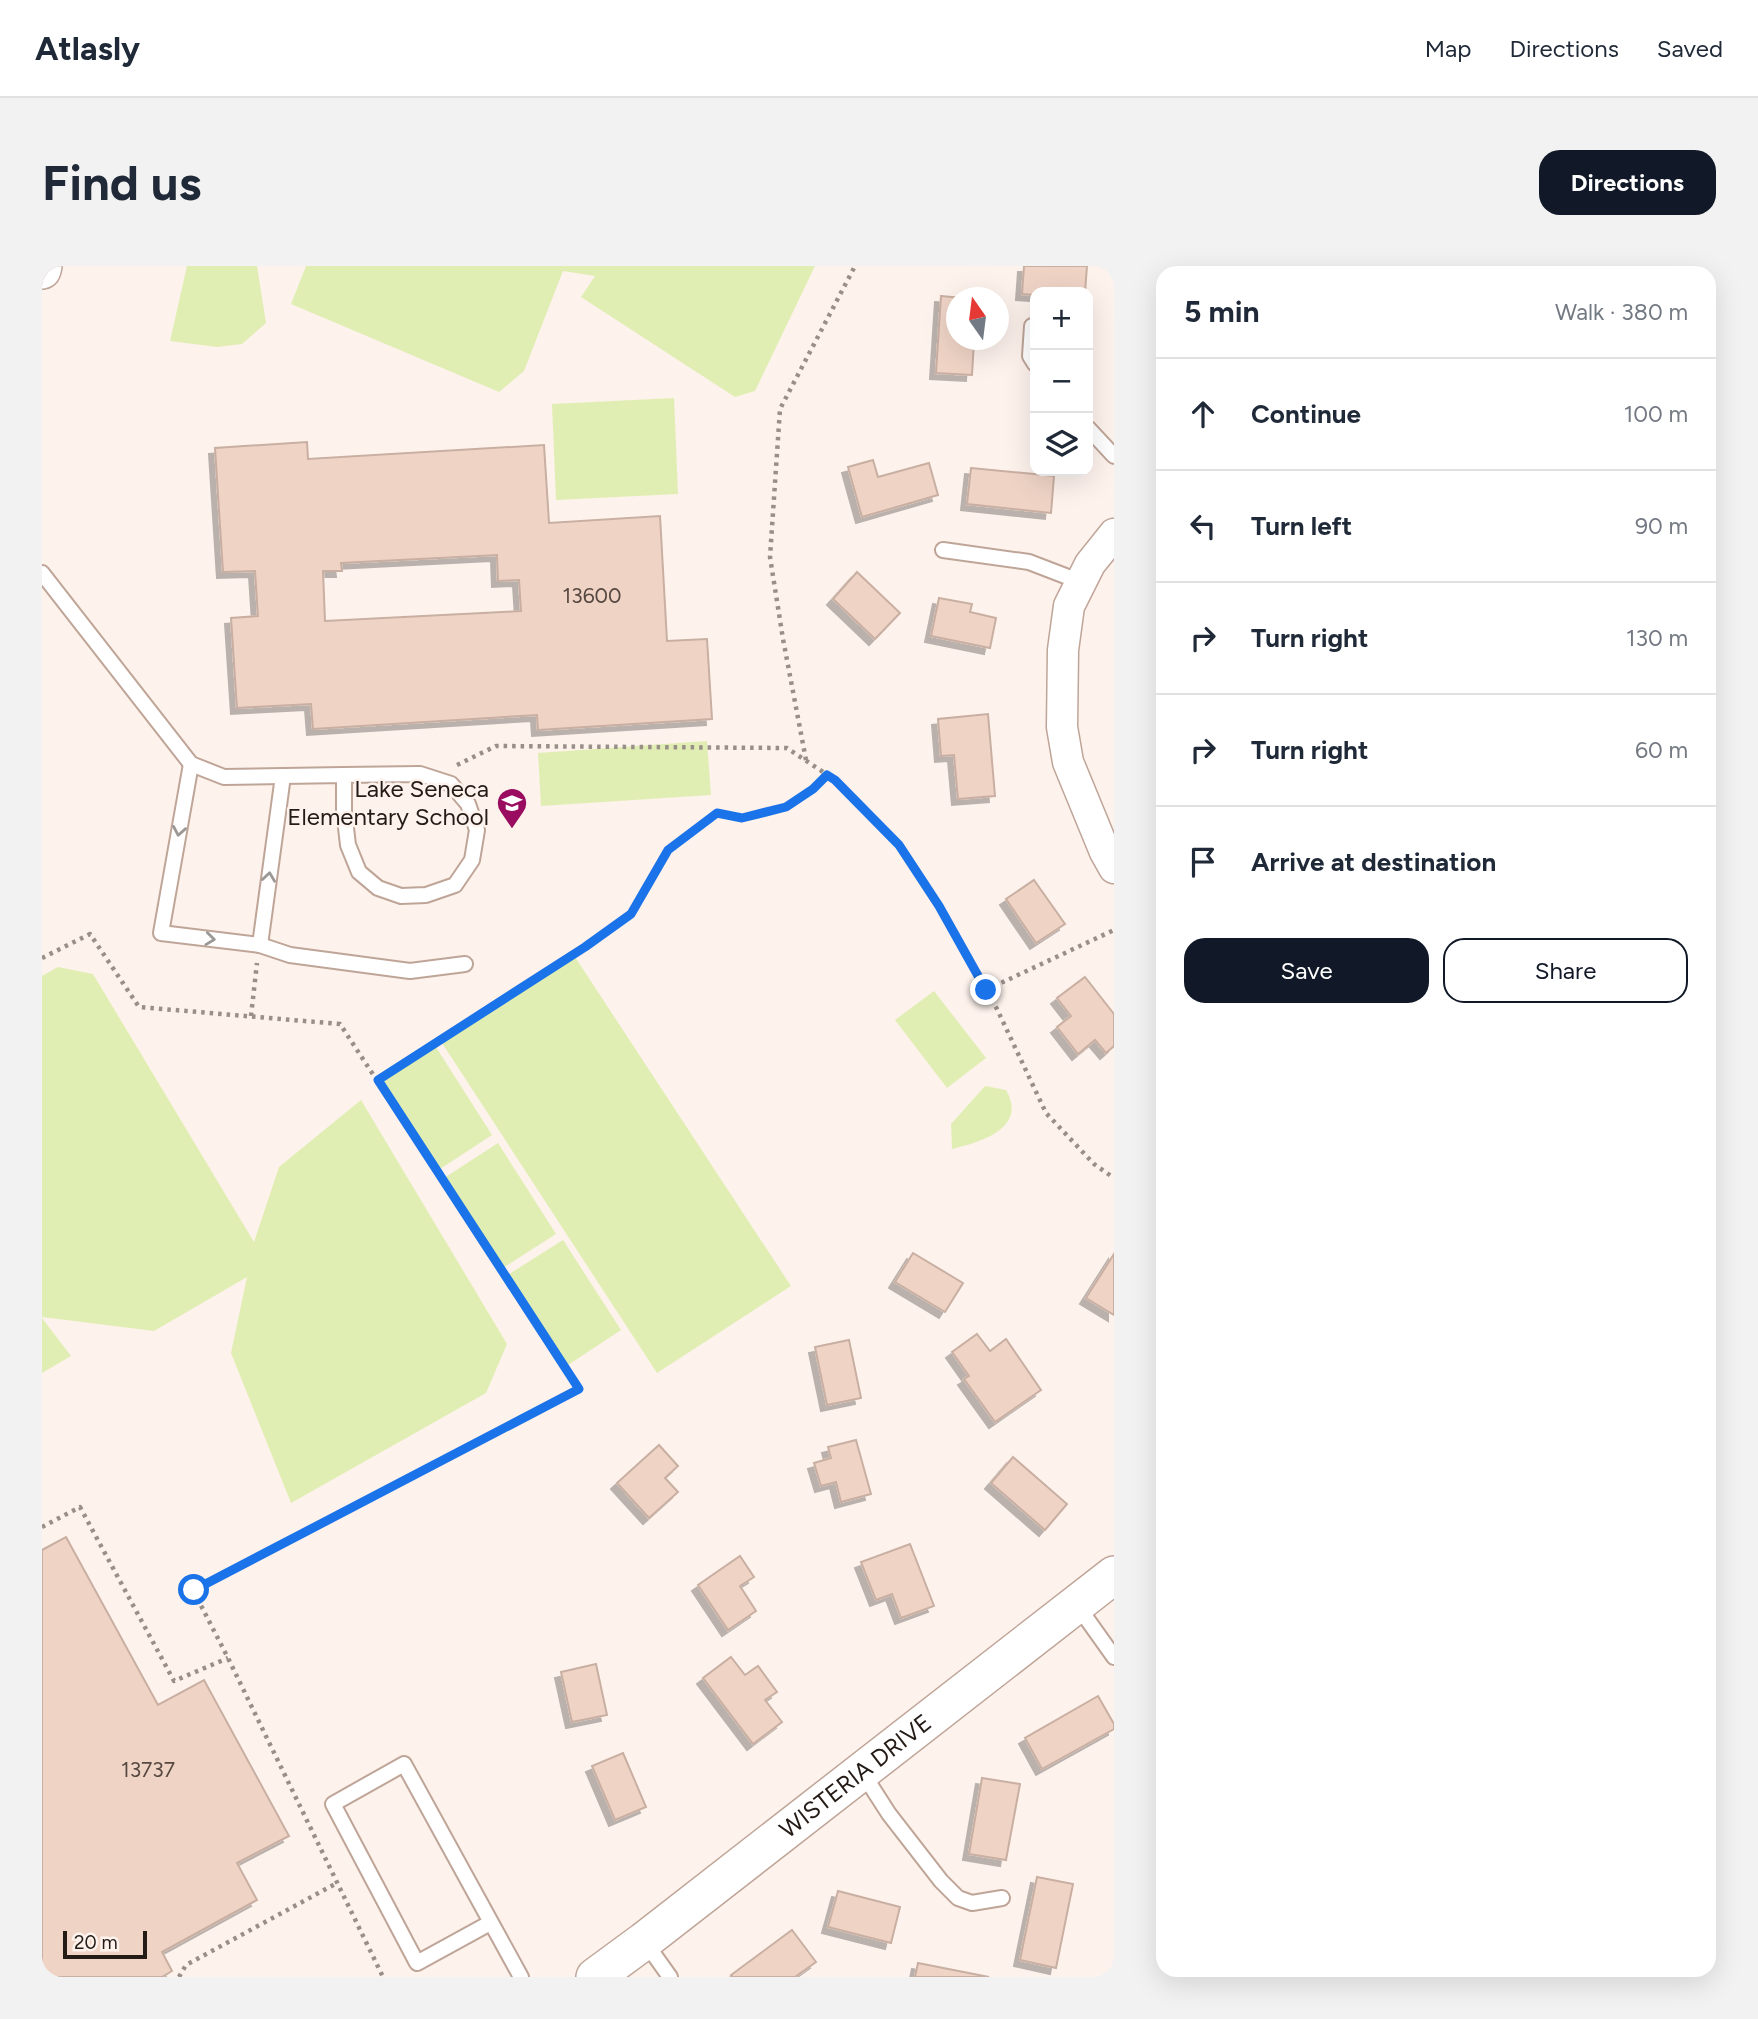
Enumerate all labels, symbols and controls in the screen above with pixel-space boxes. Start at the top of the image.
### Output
text: Atlasly [35,29,140,68]
text: Map [1425,34,1471,63]
text: Directions [1509,34,1619,63]
text: Saved [1657,34,1723,63]
button: Directions [1539,150,1716,215]
text: Find us [42,153,201,212]
north arrow [946,287,1009,350]
map controls [1030,287,1093,476]
button: + [1030,287,1093,350]
text: 5 min [1184,293,1260,330]
text: Walk · 380 m [1555,298,1688,326]
button: − [1030,350,1093,413]
icon: ahead [1184,395,1222,433]
text: Continue [1251,398,1361,430]
text: 100 m [1624,400,1688,428]
button: layers [1030,413,1093,476]
icon: left [1184,507,1222,545]
text: Turn left [1251,510,1352,542]
text: 90 m [1635,512,1688,540]
house number: 13600 [563,583,621,608]
icon: right [1184,619,1222,657]
text: Turn right [1251,622,1368,654]
text: 130 m [1626,624,1688,652]
icon: right [1184,731,1222,769]
text: Turn right [1251,734,1368,766]
text: 60 m [1635,736,1688,764]
place label: Lake Seneca Elementary School [287,774,489,831]
school or university icon: Lake Seneca Elementary School [495,786,529,830]
one-way arrow [173,825,188,837]
icon: arrive [1184,843,1222,881]
text: Arrive at destination [1251,846,1496,878]
one-way arrow [261,871,276,883]
one-way arrow [205,931,216,946]
button: Save [1184,938,1429,1003]
button: Share [1443,938,1688,1003]
route end [970,974,1001,1005]
route start [178,1574,209,1605]
street label: WISTERIA DRIVE [774,1708,937,1844]
house number: 13737 [121,1757,175,1782]
scale bar [63,1928,147,1960]
text: 20 m [74,1931,118,1954]

